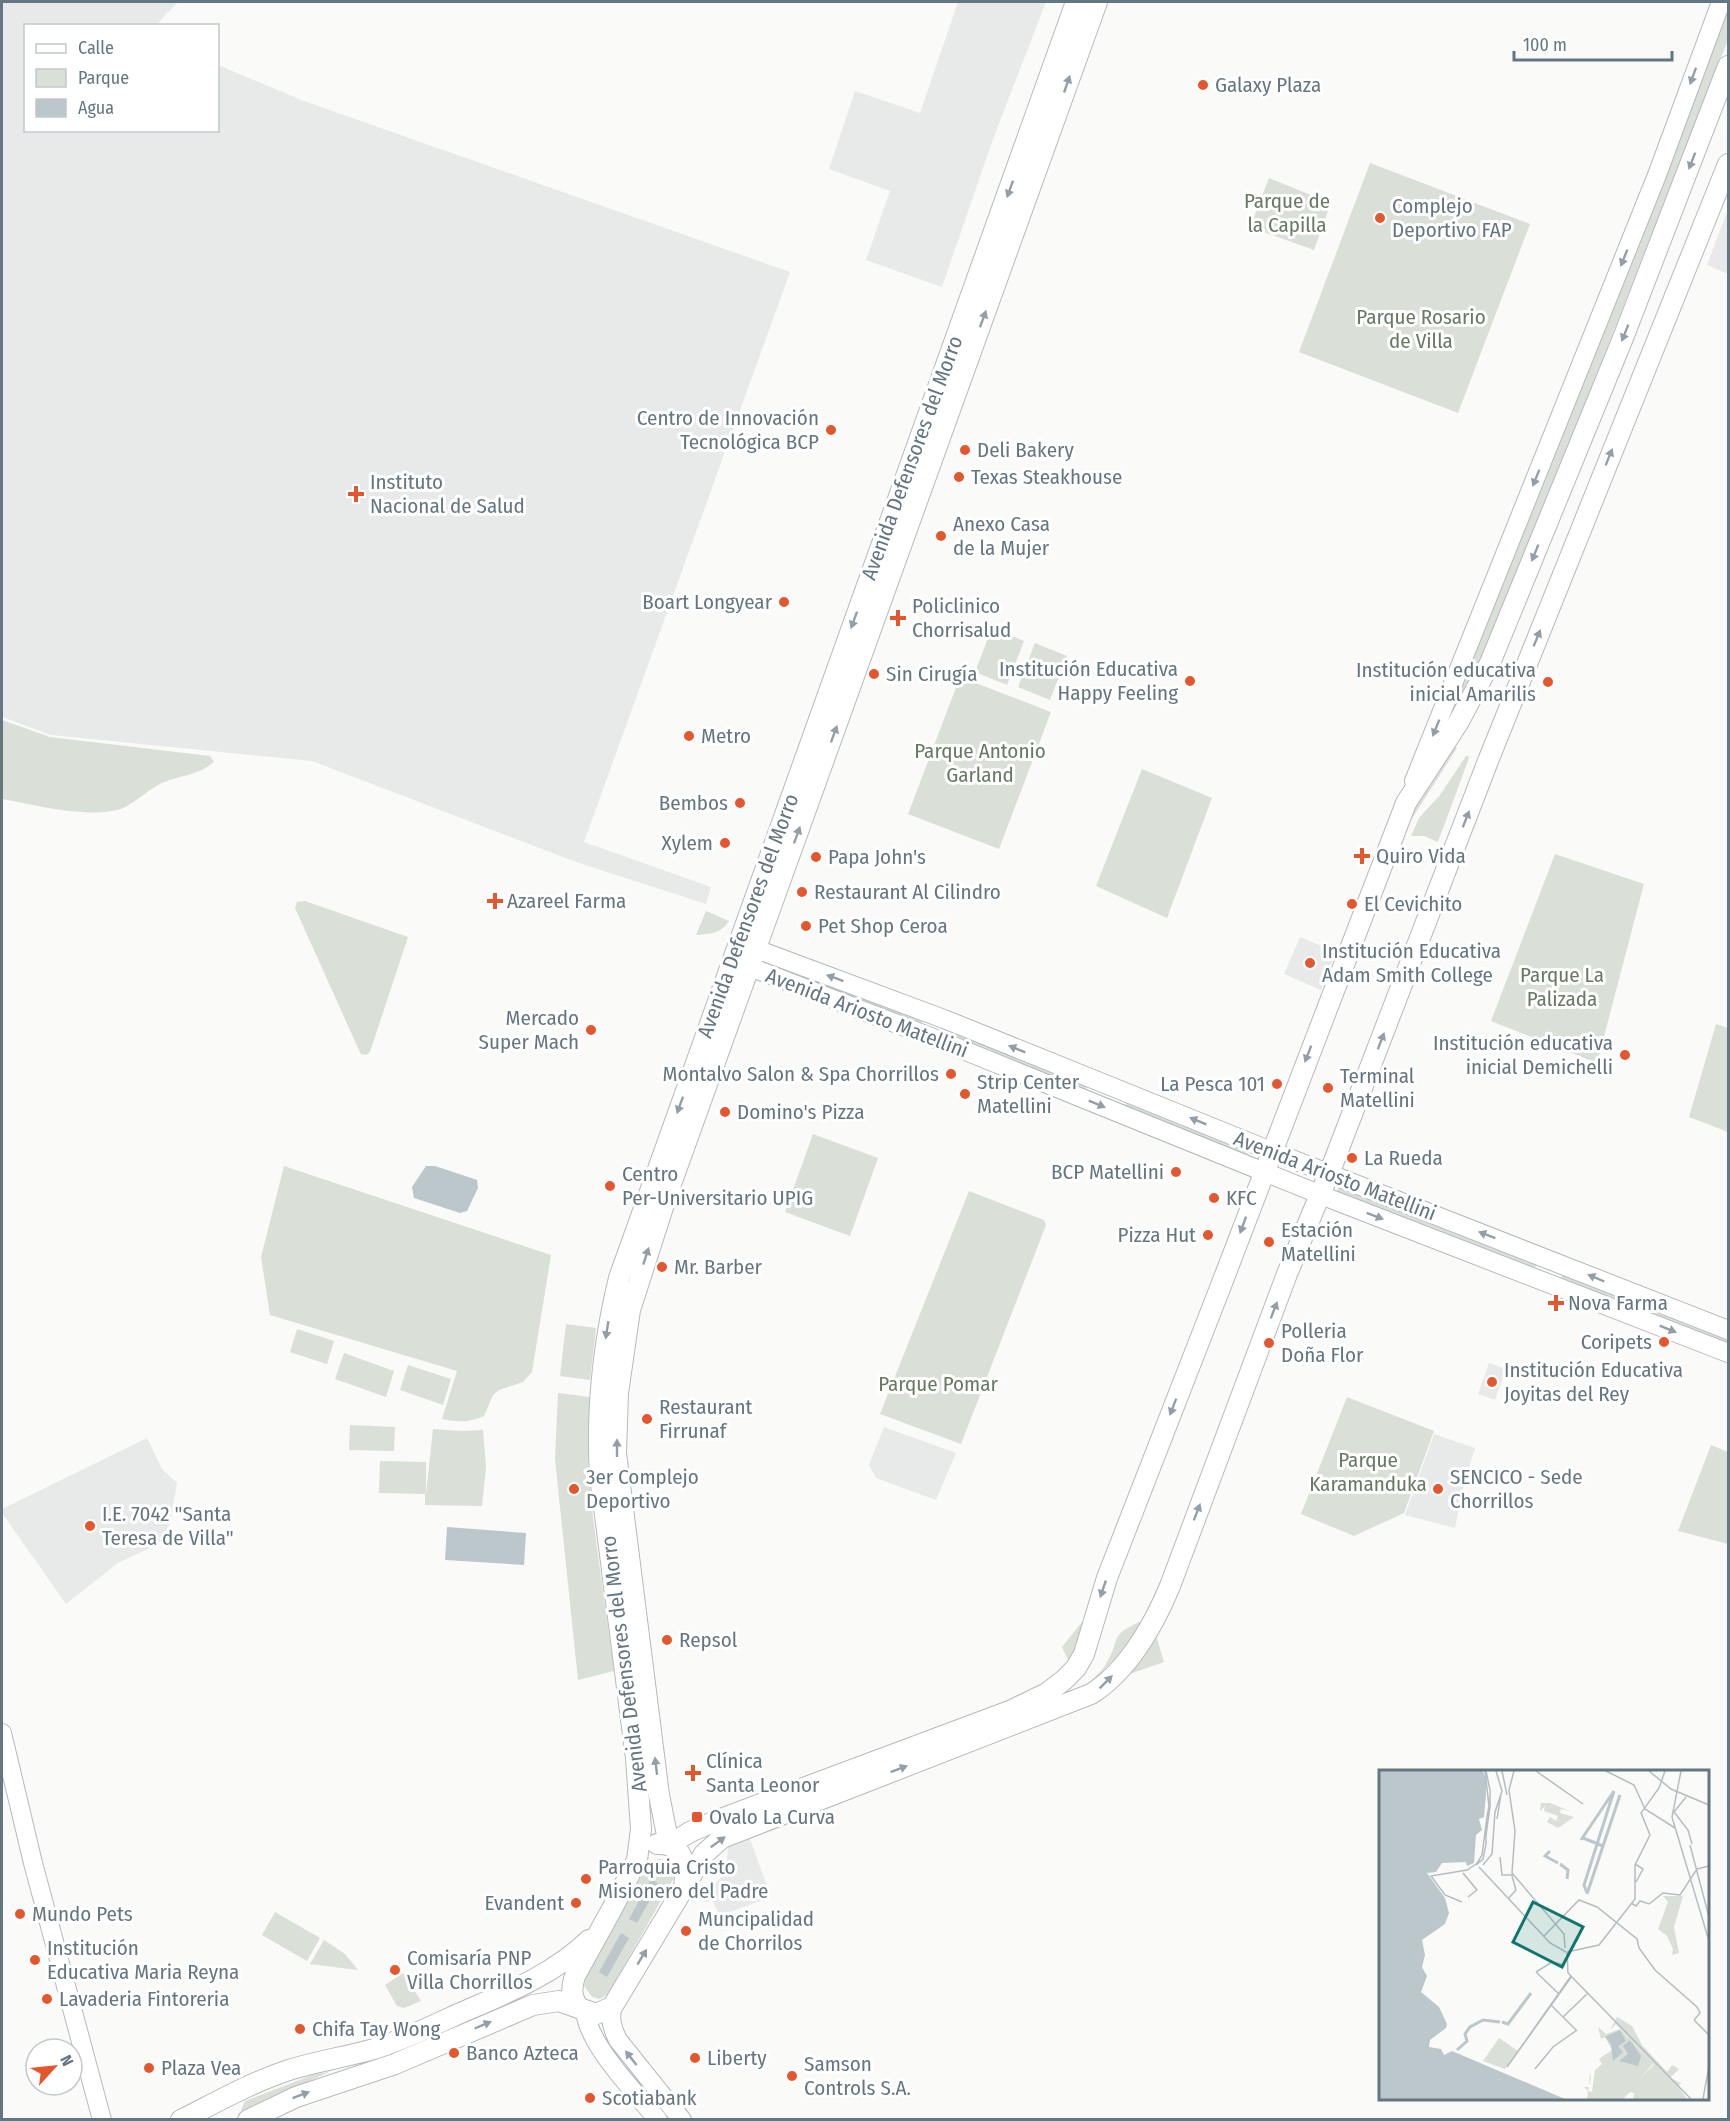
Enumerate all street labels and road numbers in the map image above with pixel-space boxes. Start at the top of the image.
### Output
street label: Avenida Defensores del Morro [856,332,968,584]
street label: Avenida Defensores del Morro [692,790,804,1042]
street label: Avenida Ariosto Matellini [762,962,972,1064]
street label: Avenida Ariosto Matellini [1230,1125,1440,1227]
street label: Avenida Defensores del Morro [595,1534,653,1794]

